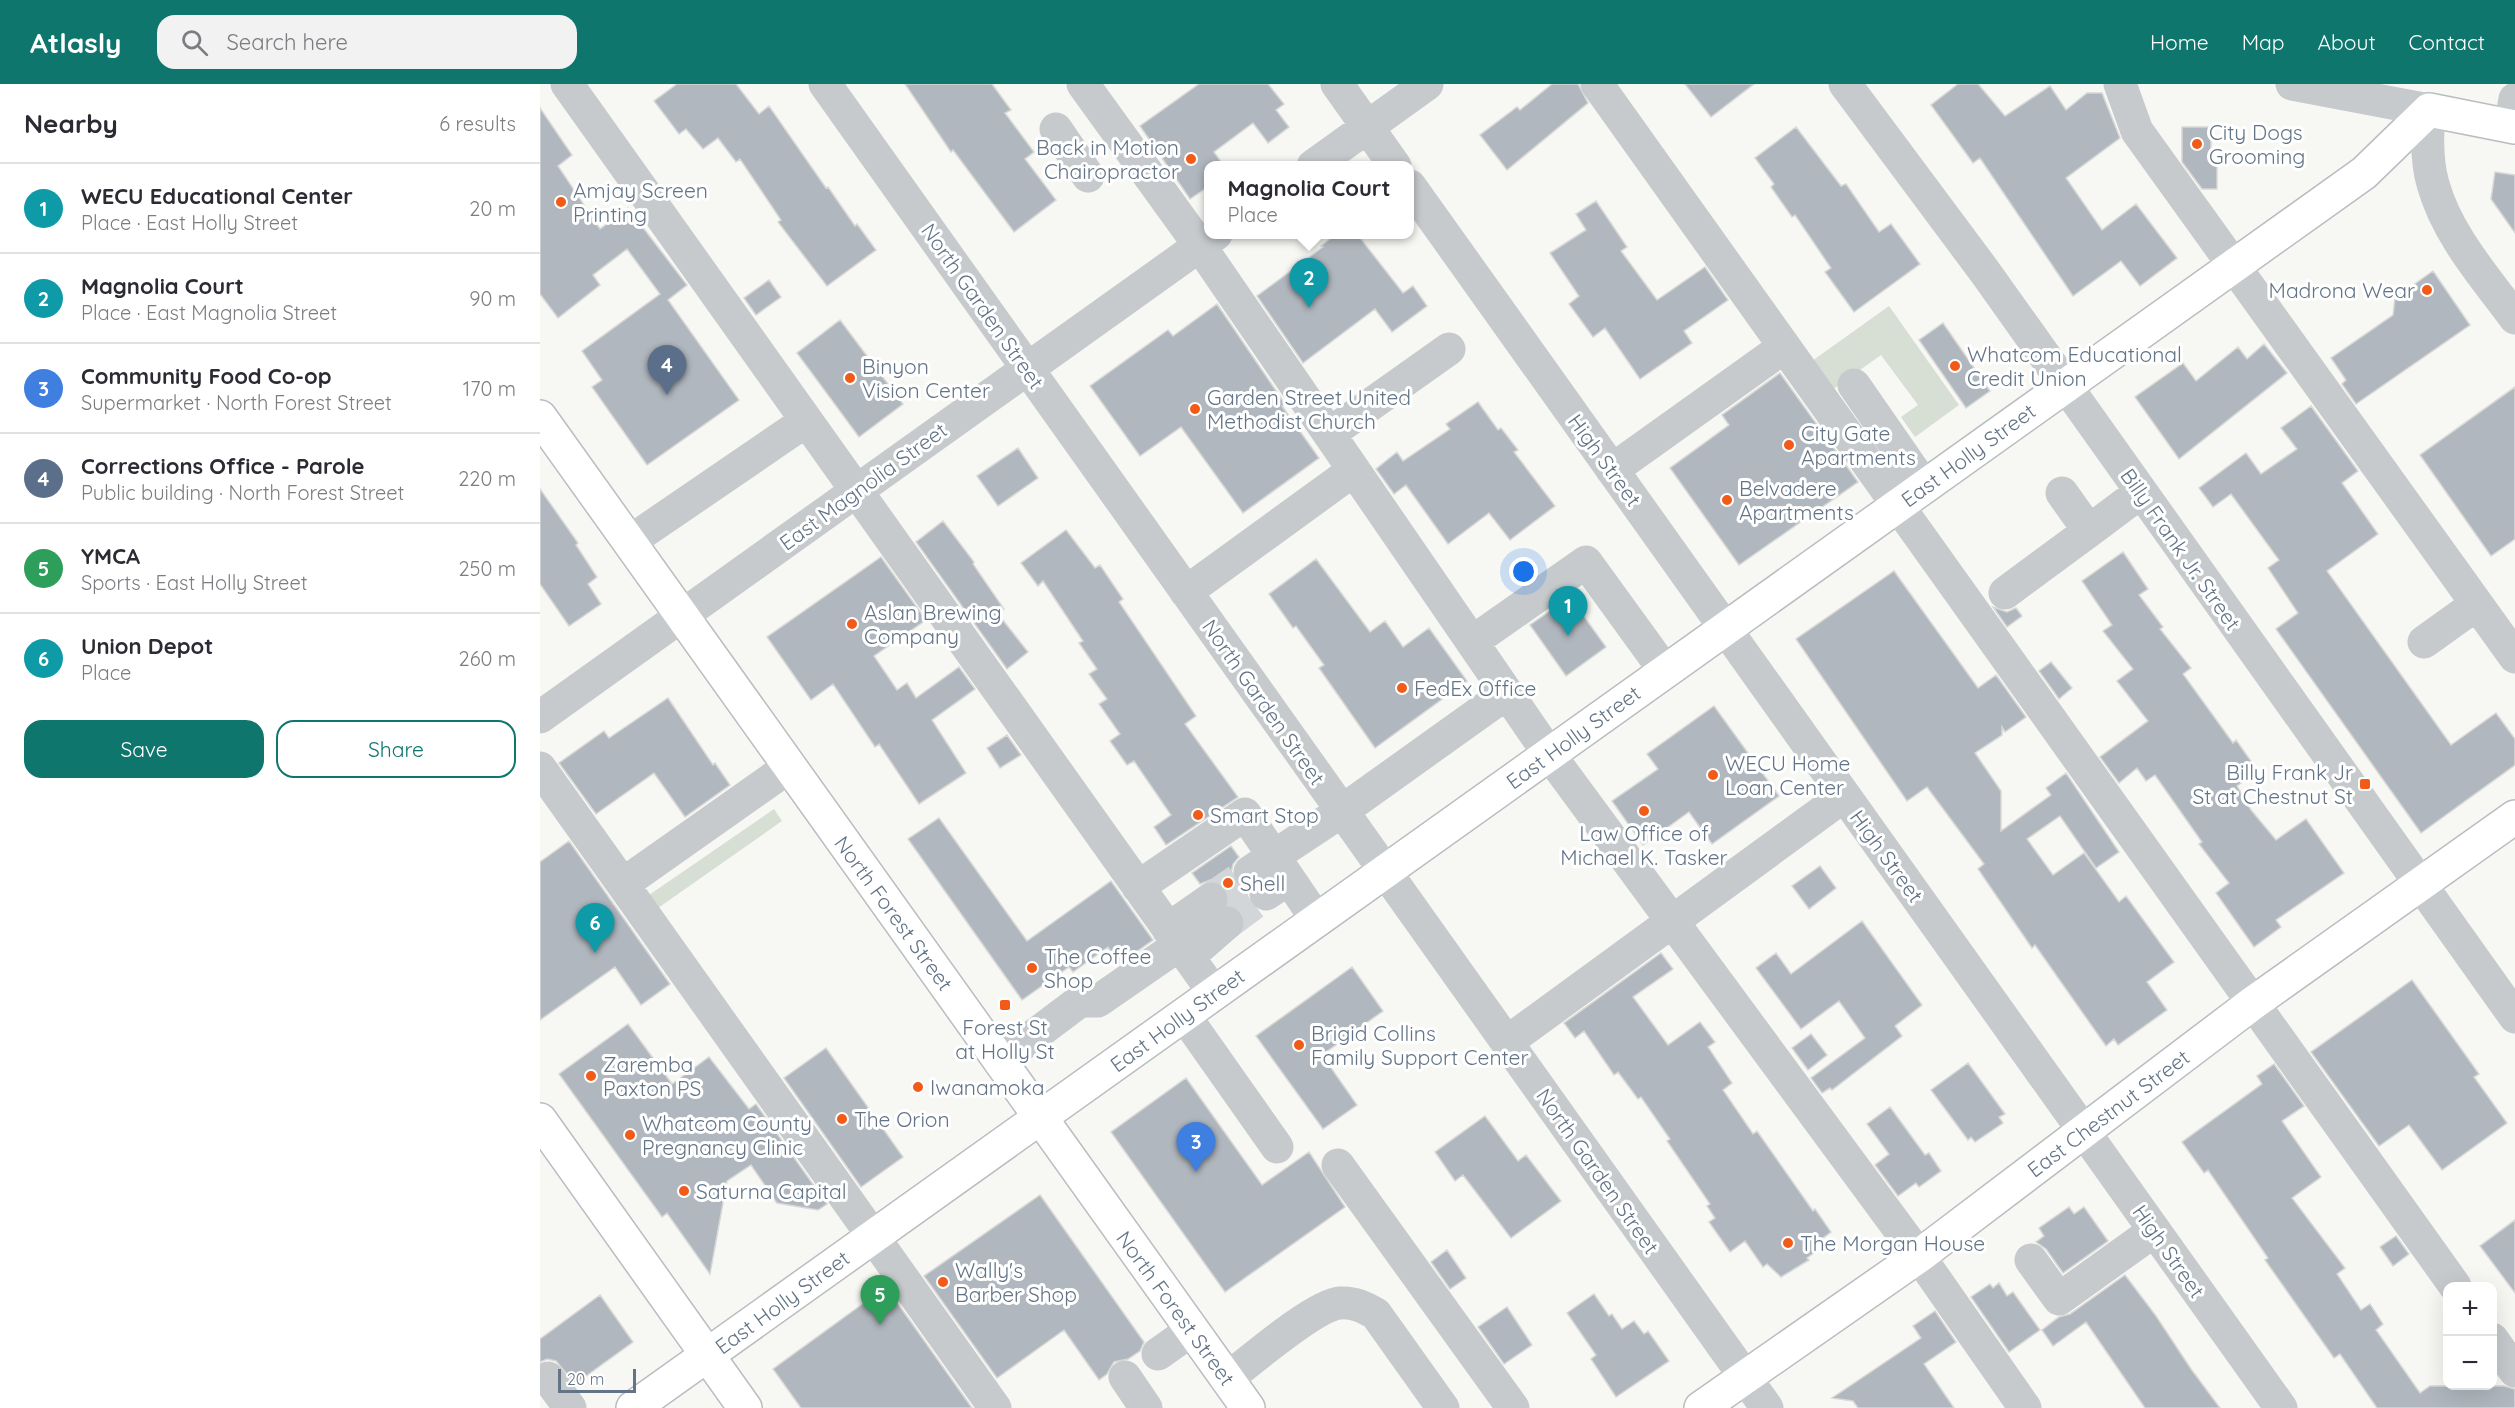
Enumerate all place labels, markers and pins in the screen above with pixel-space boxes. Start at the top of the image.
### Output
place label: City Dogs Grooming [2209,119,2305,169]
place label: Back in Motion Chairopractor [1036,134,1179,184]
marker: City Dogs Grooming [2190,137,2204,151]
marker: Back in Motion Chairopractor [1184,152,1198,166]
place label: Amjay Screen Printing [573,177,708,227]
marker: Amjay Screen Printing [554,195,568,209]
pin: 2 [1290,258,1328,308]
place label: Madrona Wear [2269,277,2415,303]
marker: Madrona Wear [2420,283,2434,297]
place label: Whatcom Educational Credit Union [1967,341,2182,391]
pin: 4 [648,346,686,395]
place label: Binyon Vision Center [862,353,990,403]
marker: Whatcom Educational Credit Union [1948,359,1962,373]
marker: Binyon Vision Center [843,371,857,385]
place label: Garden Street United Methodist Church [1207,384,1411,434]
marker: Garden Street United Methodist Church [1188,402,1202,416]
place label: City Gate Apartments [1801,420,1916,470]
marker: City Gate Apartments [1782,438,1796,452]
place label: Belvadere Apartments [1739,475,1854,525]
marker: Belvadere Apartments [1720,493,1734,507]
pin: 1 [1548,586,1588,636]
place label: Aslan Brewing Company [864,599,1002,649]
marker: Aslan Brewing Company [845,617,859,631]
place label: FedEx Office [1414,675,1536,701]
marker: FedEx Office [1395,681,1409,695]
place label: WECU Home Loan Center [1725,750,1850,800]
place label: Billy Frank Jr St at Chestnut St [2192,759,2353,809]
marker: WECU Home Loan Center [1706,768,1720,782]
marker: Billy Frank Jr St at Chestnut St [2358,777,2372,791]
place label: Smart Stop [1210,802,1319,828]
marker: Law Office of Michael K. Tasker [1637,804,1651,818]
marker: Smart Stop [1191,808,1205,822]
place label: Law Office of Michael K. Tasker [1560,820,1728,870]
place label: Shell [1240,870,1285,896]
marker: Shell [1221,876,1235,890]
pin: 6 [576,904,614,953]
place label: The Coffee Shop [1044,943,1151,993]
marker: The Coffee Shop [1025,961,1039,975]
marker: Forest St at Holly St [998,998,1012,1012]
place label: Forest St at Holly St [955,1014,1055,1064]
place label: Brigid Collins Family Support Center [1311,1020,1529,1070]
marker: Brigid Collins Family Support Center [1292,1038,1306,1052]
place label: Zaremba Paxton PS [603,1051,701,1101]
marker: Zaremba Paxton PS [584,1069,598,1083]
place label: Iwanamoka [930,1074,1044,1100]
marker: Iwanamoka [911,1080,925,1094]
place label: The Orion [854,1106,950,1132]
place label: Whatcom County Pregnancy Clinic [642,1110,812,1160]
marker: The Orion [835,1112,849,1126]
pin: 3 [1176,1122,1216,1172]
marker: Whatcom County Pregnancy Clinic [623,1128,637,1142]
place label: Saturna Capital [696,1178,847,1204]
marker: Saturna Capital [677,1184,691,1198]
place label: The Morgan House [1800,1230,1985,1256]
marker: The Morgan House [1781,1236,1795,1250]
place label: Wally's Barber Shop [955,1257,1077,1307]
marker: Wally's Barber Shop [936,1275,950,1289]
pin: 5 [860,1276,900,1325]

